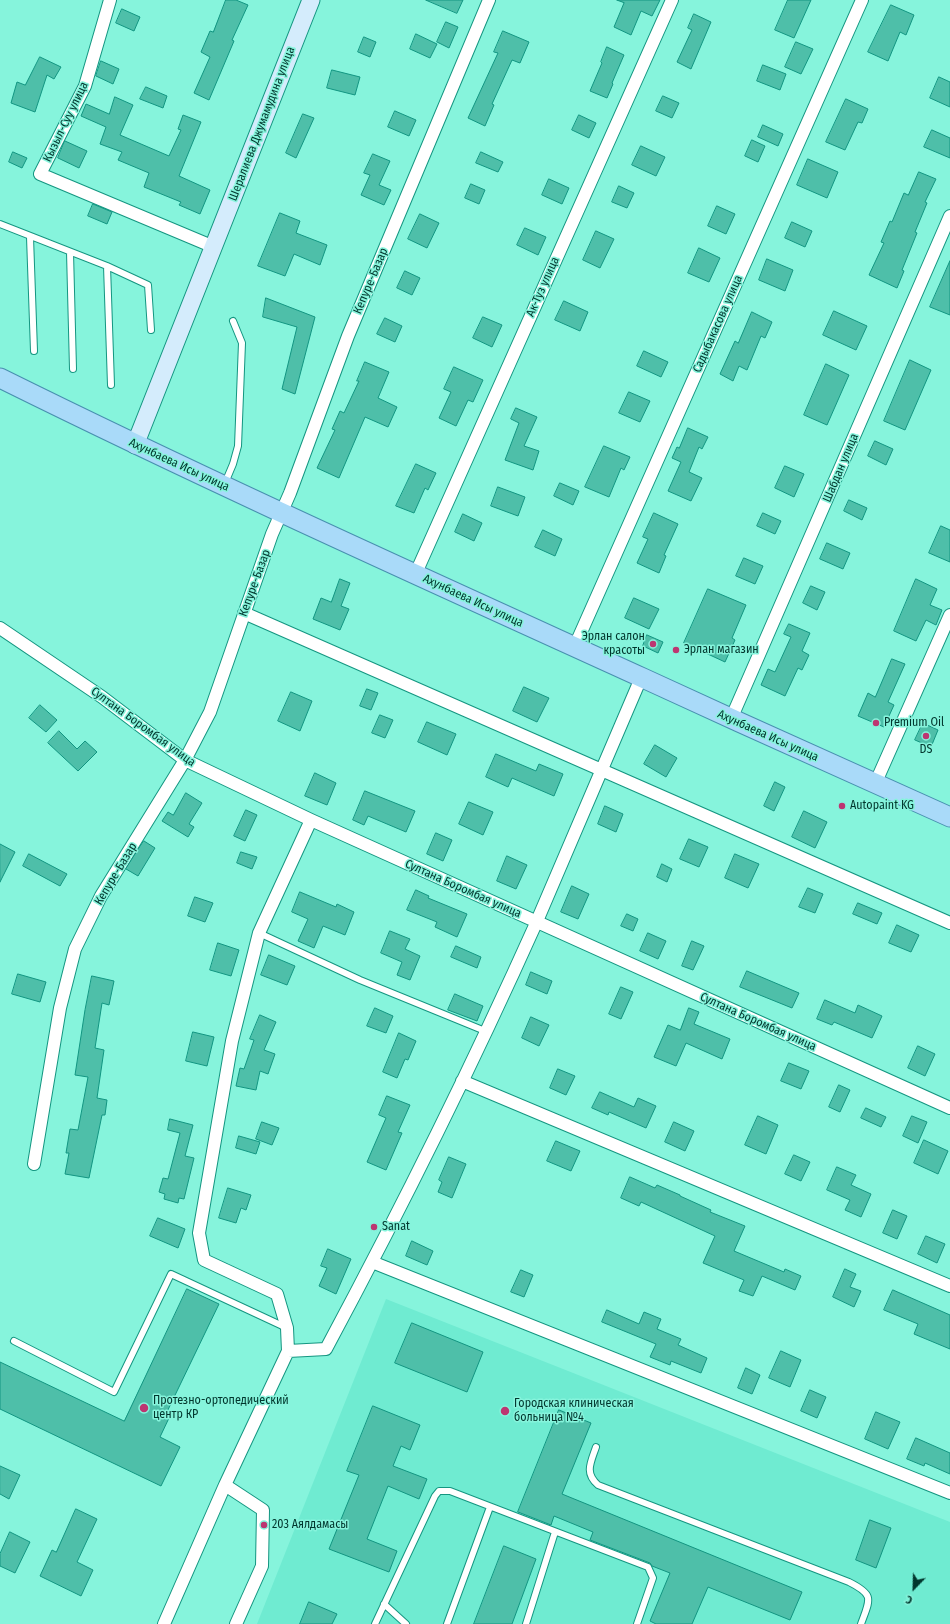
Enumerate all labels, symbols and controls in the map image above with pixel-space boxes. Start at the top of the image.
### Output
street label: Шералиева Джумамудина улица [226,45,298,203]
street label: Кызыл-Суу улица [40,80,92,164]
street label: Кепуре-Базар [351,246,391,316]
street label: Ак-Туз улица [523,255,563,319]
street label: Садыбакасова улица [690,273,746,375]
street label: Шабдан улица [820,432,862,504]
street label: Ахунбаева Исы улица [126,435,232,495]
street label: Кепуре-Базар [236,548,274,618]
street label: Ахунбаева Исы улица [420,571,526,631]
place label: Эрлан салон красоты [582,630,645,658]
marker: Эрлан салон красоты [648,639,658,649]
place label: Эрлан магазин [684,643,759,657]
marker: Эрлан магазин [671,645,681,655]
street label: Султана Боромбая улица [88,684,198,770]
street label: Ахунбаева Исы улица [715,707,821,765]
place label: Premium Oil [884,716,944,730]
marker: Premium Oil [871,718,881,728]
marker: DS [921,731,931,741]
place label: DS [920,743,932,757]
place label: Autopaint KG [850,799,914,813]
marker: Autopaint KG [837,801,847,811]
street label: Кепуре-Базар [92,840,140,908]
street label: Султана Боромбая улица [403,857,523,921]
street label: Султана Боромбая улица [698,990,818,1054]
place label: Sanat [382,1220,410,1234]
marker: Sanat [369,1222,379,1232]
place label: Протезно-ортопедический центр КР [153,1394,289,1422]
place label: Городская клиническая больница №4 [514,1397,634,1425]
marker: Протезно-ортопедический центр КР [138,1402,150,1414]
marker: Городская клиническая больница №4 [499,1405,511,1417]
place label: 203 Аялдамасы [272,1518,348,1532]
marker: 203 Аялдамасы [259,1520,269,1530]
north arrow [894,1568,934,1608]
text: С [904,1592,914,1607]

